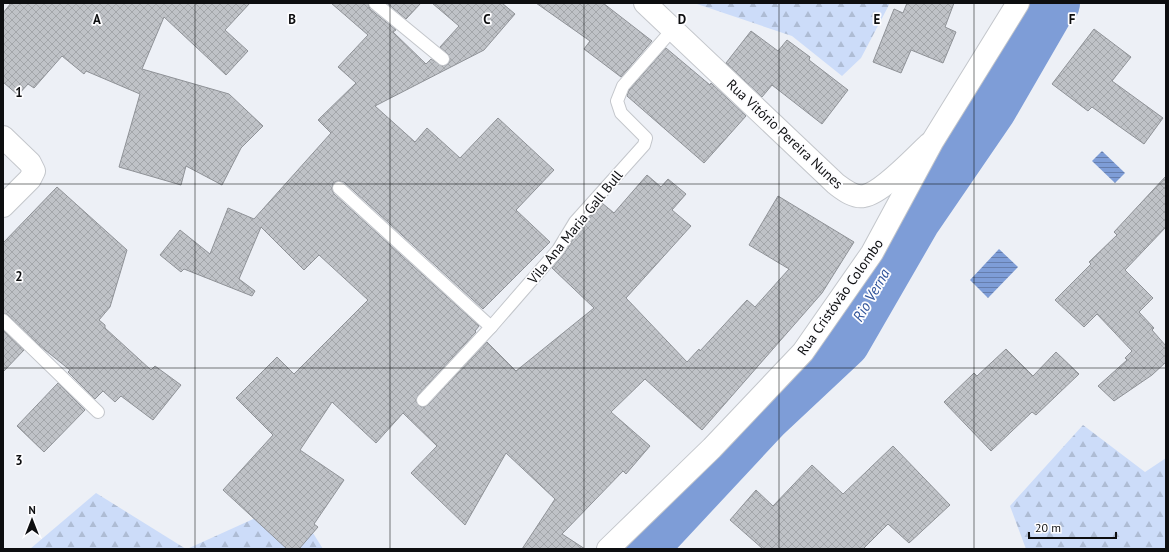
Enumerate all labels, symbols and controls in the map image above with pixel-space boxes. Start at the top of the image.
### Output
text: A [93,11,101,28]
text: B [288,11,296,28]
text: C [483,11,491,28]
text: D [678,11,686,28]
text: E [874,11,881,28]
text: F [1069,11,1076,28]
street label: Rua Vitório Pereira Nunes [723,75,847,193]
text: 1 [15,84,23,101]
street label: Vila Ana Maria Gall Bull [523,167,626,288]
street label: Rua Cristóvão Colombo [793,235,887,359]
water label: Rio Verna [848,265,894,325]
text: 2 [15,268,23,285]
text: 3 [15,452,23,469]
north arrow [12,500,52,540]
text: N [28,503,36,517]
scale bar [1029,514,1116,540]
text: 20 m [1035,520,1061,535]

